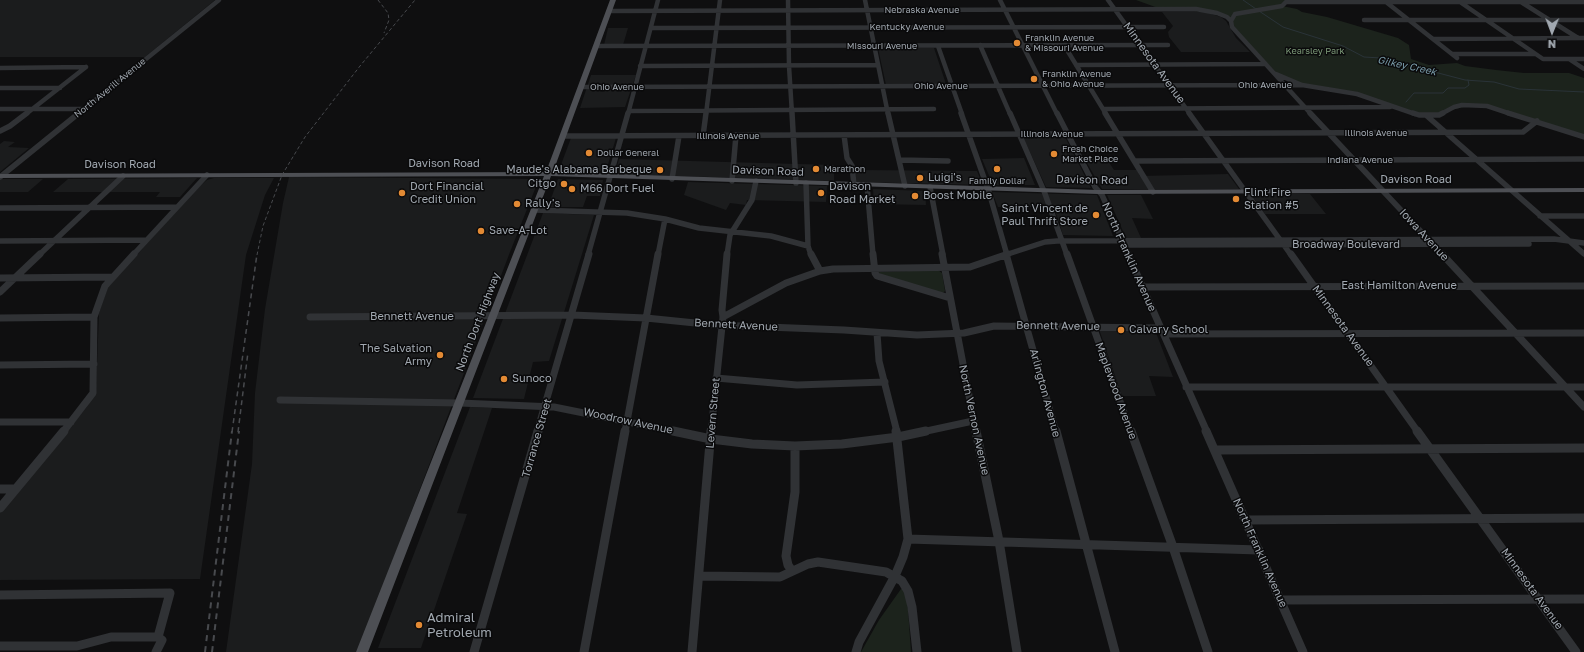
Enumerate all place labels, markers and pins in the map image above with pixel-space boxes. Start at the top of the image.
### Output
place label: Franklin Avenue & Missouri Avenue [1025,33,1104,54]
marker: Franklin Avenue & Missouri Avenue [1012,38,1022,48]
place label: Franklin Avenue & Ohio Avenue [1042,69,1111,90]
marker: Franklin Avenue & Ohio Avenue [1029,74,1039,84]
place label: Fresh Choice Market Place [1062,144,1118,165]
marker: Dollar General [584,148,594,158]
place label: Dollar General [597,148,659,158]
marker: Fresh Choice Market Place [1049,149,1059,159]
place label: Maude's Alabama Barbeque [506,163,652,177]
marker: Marathon [811,164,821,174]
place label: Marathon [824,164,865,174]
marker: Family Dollar [992,164,1002,174]
marker: Maude's Alabama Barbeque [655,165,665,175]
place label: Luigi's [928,171,962,185]
marker: Luigi's [915,173,925,183]
place label: Family Dollar [969,176,1025,186]
place label: Citgo [528,177,556,191]
marker: Citgo [559,179,569,189]
place label: Dort Financial Credit Union [410,180,484,206]
place label: Davison Road Market [829,180,895,206]
place label: M66 Dort Fuel [580,182,655,196]
marker: M66 Dort Fuel [567,184,577,194]
place label: Flint Fire Station #5 [1244,186,1299,212]
marker: Dort Financial Credit Union [397,188,407,198]
marker: Davison Road Market [816,188,826,198]
place label: Boost Mobile [923,189,992,203]
marker: Boost Mobile [910,191,920,201]
marker: Flint Fire Station #5 [1231,194,1241,204]
place label: Rally's [525,197,560,211]
marker: Rally's [512,199,522,209]
place label: Saint Vincent de Paul Thrift Store [1001,202,1088,228]
marker: Saint Vincent de Paul Thrift Store [1091,210,1101,220]
place label: Save-A-Lot [489,224,547,238]
marker: Save-A-Lot [476,226,486,236]
place label: Calvary School [1129,323,1208,337]
marker: Calvary School [1116,325,1126,335]
place label: The Salvation Army [360,342,432,368]
marker: The Salvation Army [435,350,445,360]
place label: Sunoco [512,372,552,386]
marker: Sunoco [499,374,509,384]
place label: Admiral Petroleum [427,610,492,641]
marker: Admiral Petroleum [414,620,424,630]

